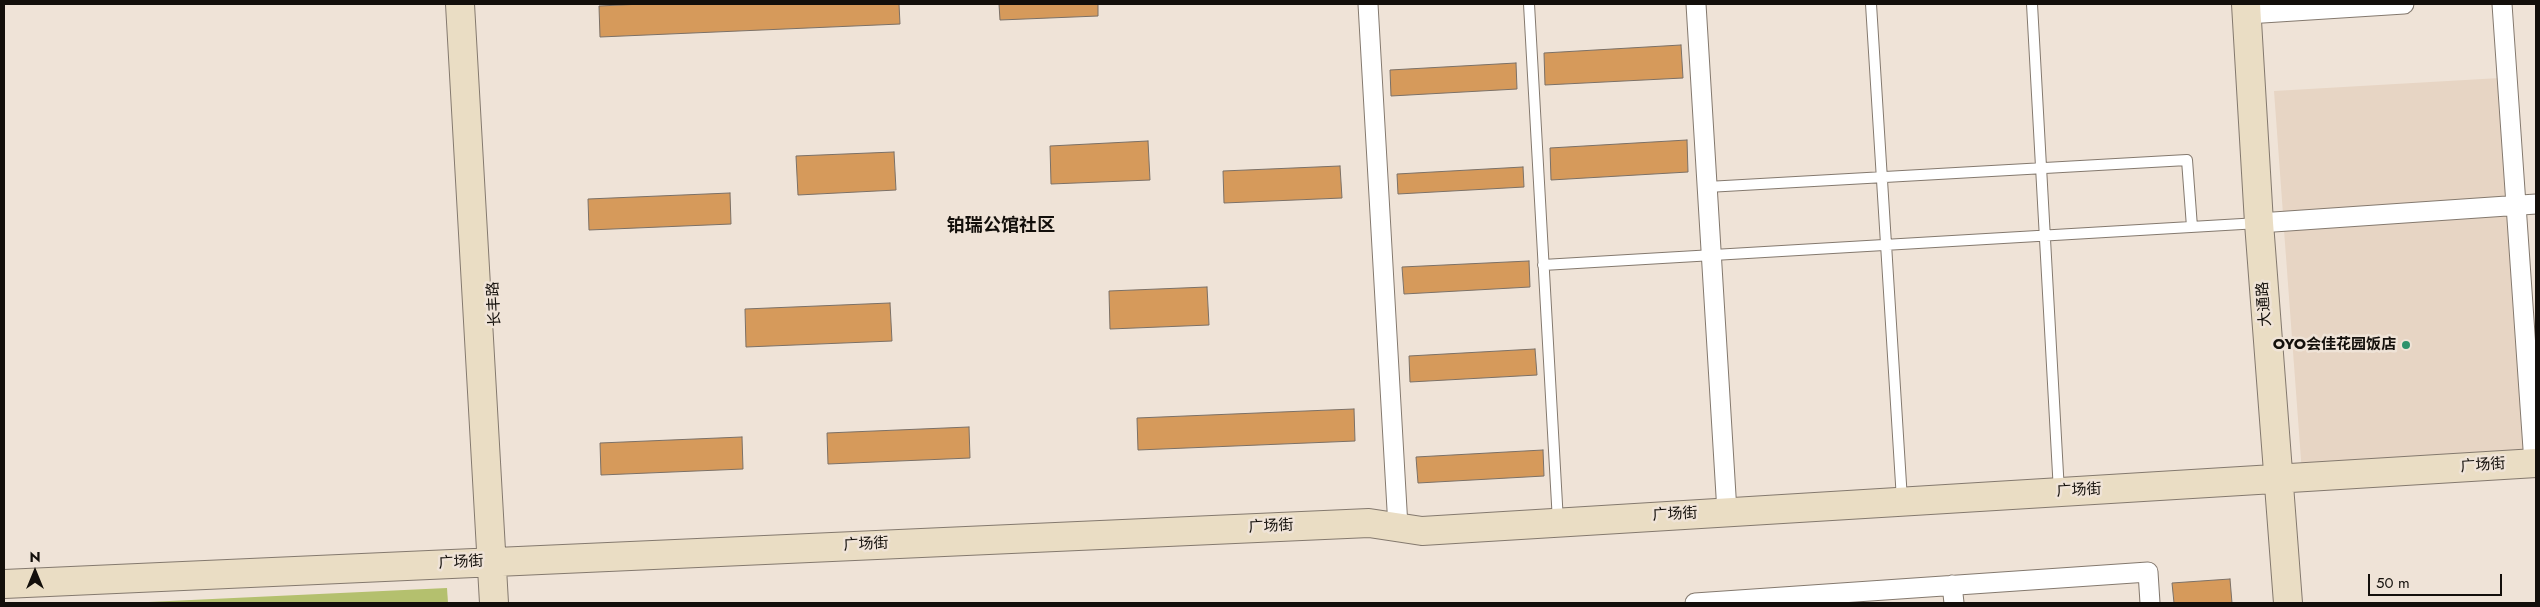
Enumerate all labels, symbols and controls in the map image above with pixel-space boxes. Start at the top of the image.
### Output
district label: 铂瑞公馆社区 [947,216,1055,238]
street label: 长丰路 [485,281,505,327]
street label: 大通路 [2254,281,2276,327]
place label: OYO会佳花园饭店 [2273,336,2396,354]
marker: OYO会佳花园饭店 [2400,339,2412,351]
street label: 广场街 [2460,455,2506,477]
street label: 广场街 [2056,481,2102,501]
street label: 广场街 [1652,505,1698,525]
street label: 广场街 [1248,517,1294,537]
street label: 广场街 [843,535,889,555]
north arrow [10,547,60,597]
text: N [29,547,41,567]
street label: 广场街 [438,553,484,573]
scale bar [2370,564,2504,596]
text: 50 m [2376,572,2410,594]

